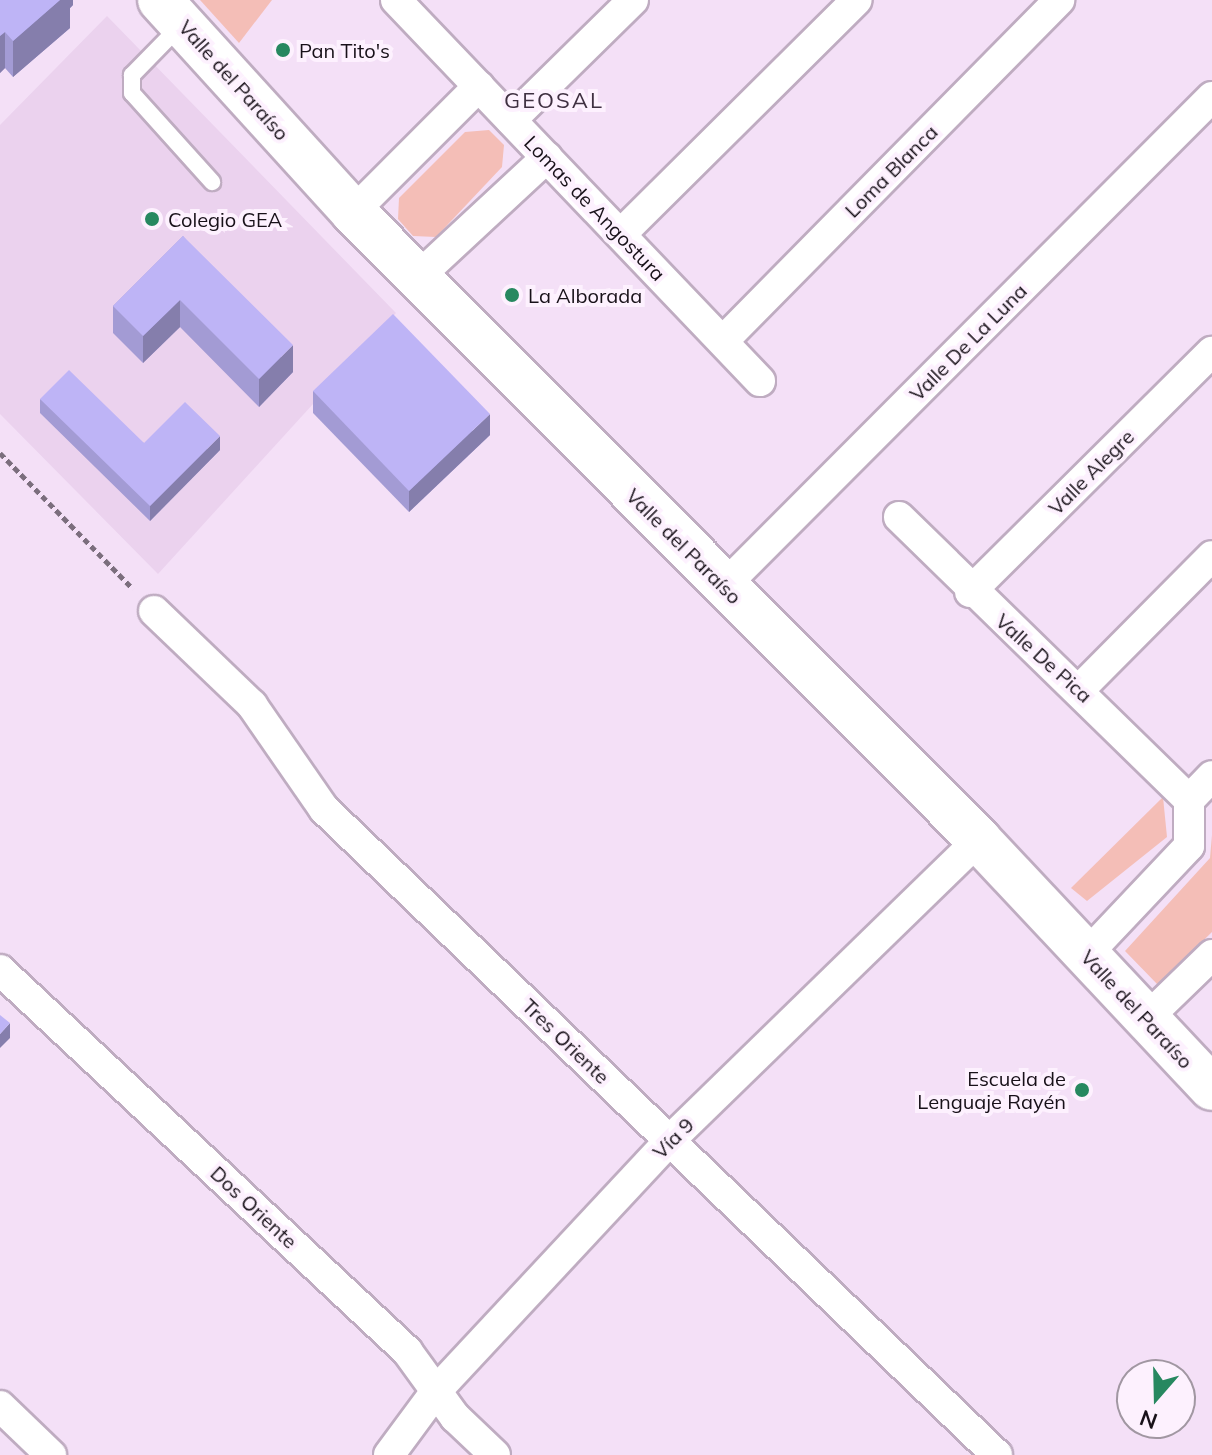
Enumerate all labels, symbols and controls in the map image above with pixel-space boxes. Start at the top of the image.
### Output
street label: Valle del Paraíso [174,15,294,145]
place label: Pan Tito's [299,38,390,62]
marker: Pan Tito's [274,41,292,59]
district label: GEOSAL [504,88,604,114]
street label: Loma Blanca [840,120,942,222]
street label: Lomas de Angostura [520,130,670,286]
place label: Colegio GEA [168,207,282,231]
marker: Colegio GEA [143,210,161,228]
street label: Valle De La Luna [905,279,1031,405]
place label: La Alborada [528,283,642,307]
marker: La Alborada [503,286,521,304]
street label: Valle Alegre [1043,424,1139,520]
street label: Valle del Paraíso [621,483,747,609]
street label: Valle De Pica [991,609,1097,707]
street label: Valle del Paraíso [1076,945,1198,1073]
street label: Tres Oriente [518,994,614,1088]
place label: Escuela de Lenguaje Rayén [917,1066,1066,1113]
marker: Escuela de Lenguaje Rayén [1073,1081,1091,1099]
street label: Vía 9 [648,1113,698,1163]
street label: Dos Oriente [206,1161,302,1253]
north arrow [1116,1359,1196,1439]
text: N [1136,1404,1161,1436]

